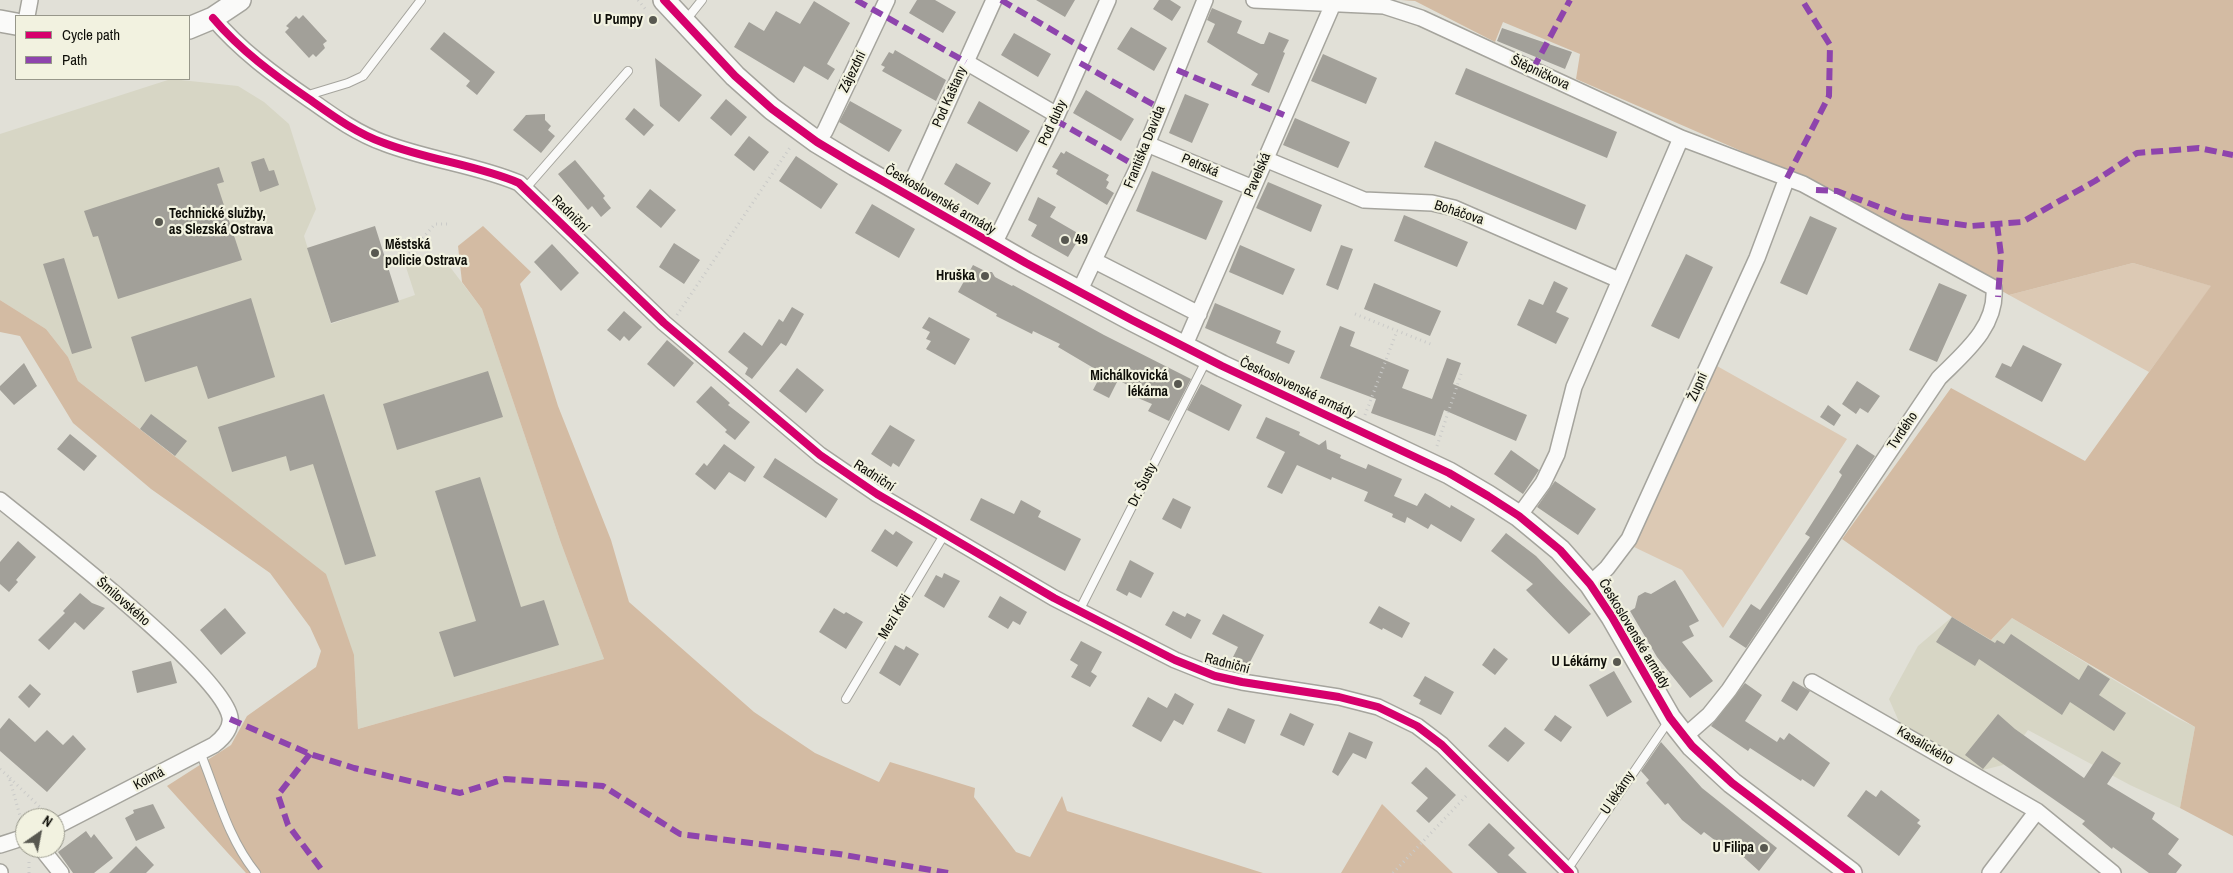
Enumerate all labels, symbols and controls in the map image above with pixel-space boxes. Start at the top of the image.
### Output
place label: U Pumpy [593,12,643,28]
marker: U Pumpy [647,14,659,26]
legend [15,15,190,80]
text: Cycle path [62,24,120,45]
text: Path [62,49,87,70]
street label: Zájezdní [836,49,870,95]
street label: Štěpničkova [1508,52,1572,94]
street label: Pod Kaštany [929,64,971,130]
street label: Pod duby [1035,97,1071,149]
street label: Františka Davida [1121,103,1169,191]
street label: Pavelská [1241,150,1275,200]
street label: Petrská [1179,151,1221,181]
street label: Československé armády [882,161,998,239]
street label: Radniční [548,192,592,236]
street label: Boháčova [1432,197,1486,229]
place label: Technické služby, as Slezská Ostrava [169,206,273,238]
marker: Technické služby, as Slezská Ostrava [153,216,165,228]
place label: 49 [1075,232,1088,248]
marker: 49 [1059,234,1071,246]
place label: Městská policie Ostrava [385,237,467,270]
marker: Městská policie Ostrava [369,247,381,259]
place label: Hruška [936,268,975,284]
marker: Hruška [979,270,991,282]
street label: Československé armády [1237,354,1357,422]
place label: Michálkovická lékárna [1090,368,1168,401]
street label: Župní [1684,370,1712,404]
marker: Michálkovická lékárna [1172,378,1184,390]
street label: Tvrdého [1884,409,1922,453]
street label: Radniční [850,456,898,496]
street label: Dr. Šusty [1125,460,1161,510]
street label: Šmilovského [93,574,153,630]
street label: Československé armády [1595,576,1673,692]
street label: Mezi Keři [875,592,915,642]
street label: Radniční [1203,650,1251,678]
place label: U Lékárny [1551,654,1607,670]
marker: U Lékárny [1611,656,1623,668]
street label: Kasalického [1894,723,1956,769]
street label: Kolmá [131,764,167,794]
street label: U lékárny [1597,768,1639,818]
north arrow [15,808,65,858]
text: N [39,811,56,831]
place label: U Filipa [1713,840,1754,856]
marker: U Filipa [1758,842,1770,854]

